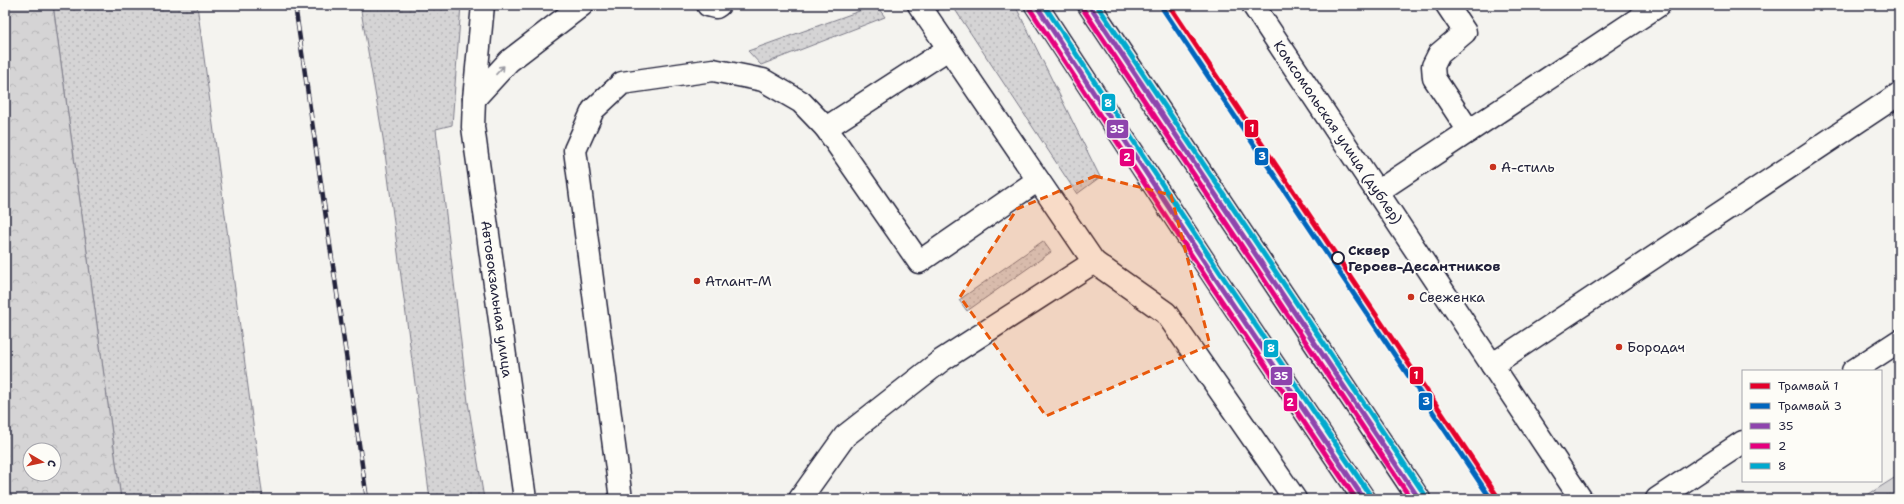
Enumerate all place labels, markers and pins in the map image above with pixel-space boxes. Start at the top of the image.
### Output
place label: А-стиль [1501,158,1555,176]
marker: А-стиль [1488,162,1498,172]
place label: Сквер Героев-Десантников [1348,241,1501,275]
marker: Сквер Героев-Десантников [1331,251,1345,265]
place label: Атлант-М [705,272,772,290]
marker: Атлант-М [692,276,702,286]
place label: Свеженка [1419,288,1485,306]
marker: Свеженка [1406,292,1416,302]
place label: Бородач [1627,338,1685,356]
marker: Бородач [1614,342,1624,352]

